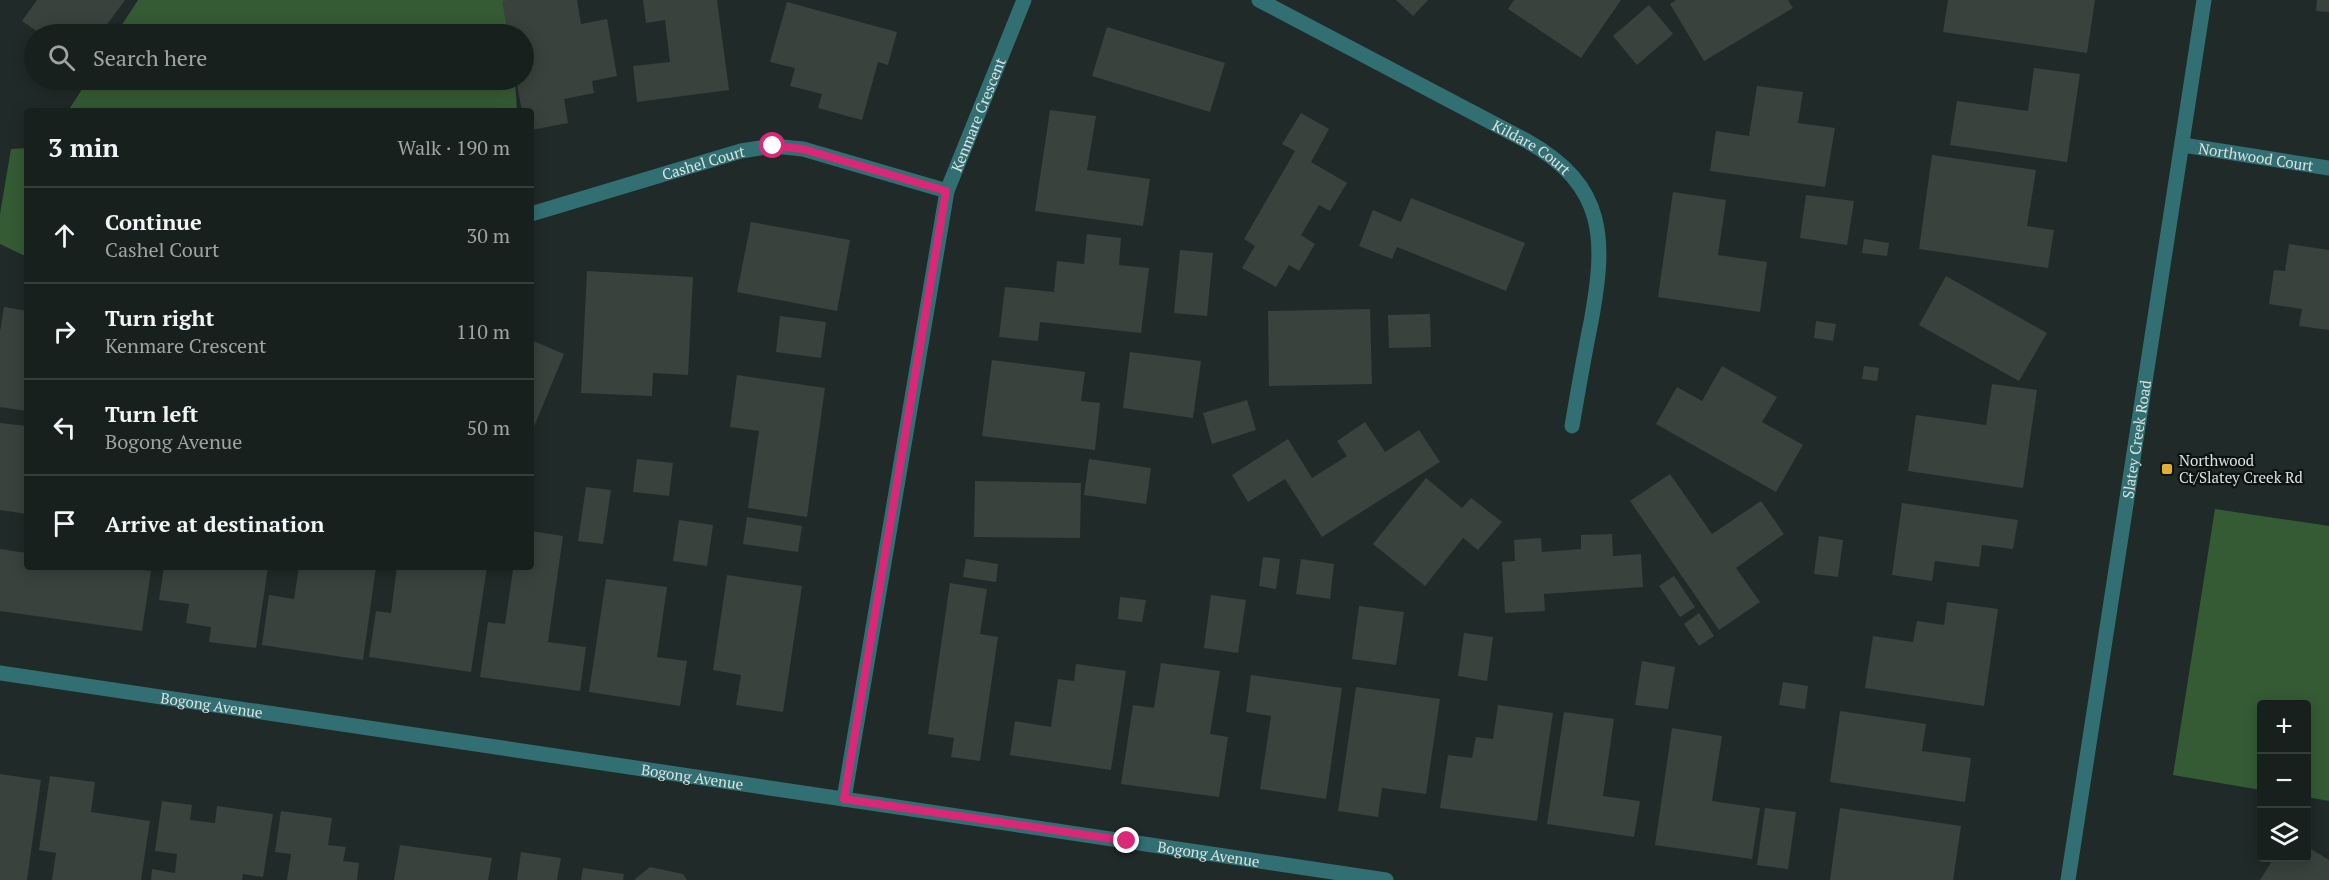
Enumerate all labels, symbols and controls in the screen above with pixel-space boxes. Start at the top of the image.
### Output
search box [24,24,534,90]
icon: search [45,41,78,74]
text: Search here [93,43,207,72]
street label: Kenmare Crescent [946,54,1010,175]
street label: Kildare Court [1489,115,1576,179]
text: 3 min [48,130,119,164]
route start [759,132,785,158]
text: Walk · 190 m [398,134,510,161]
street label: Northwood Court [2197,138,2316,176]
street label: Cashel Court [659,140,747,184]
text: Continue [105,207,202,236]
icon: ahead [48,219,81,252]
text: 30 m [467,222,510,249]
text: Cashel Court [105,236,219,263]
text: Turn right [105,303,214,332]
icon: right [48,315,81,348]
text: 110 m [456,318,510,345]
text: Kenmare Crescent [105,332,266,359]
street label: Slatey Creek Road [2117,379,2155,500]
text: Turn left [105,399,198,428]
icon: left [48,411,81,444]
text: 50 m [467,414,510,441]
text: Bogong Avenue [105,428,242,455]
place label: Northwood Ct/Slatey Creek Rd [2179,450,2303,487]
marker: Northwood Ct/Slatey Creek Rd [2160,462,2174,476]
icon: arrive [48,507,81,540]
text: Arrive at destination [105,509,324,538]
street label: Bogong Avenue [159,687,264,722]
map controls [2257,700,2311,862]
button: + [2257,700,2311,754]
button: − [2257,754,2311,808]
street label: Bogong Avenue [640,759,745,794]
button: layers [2257,808,2311,862]
route end [1113,827,1139,853]
street label: Bogong Avenue [1156,836,1261,871]

